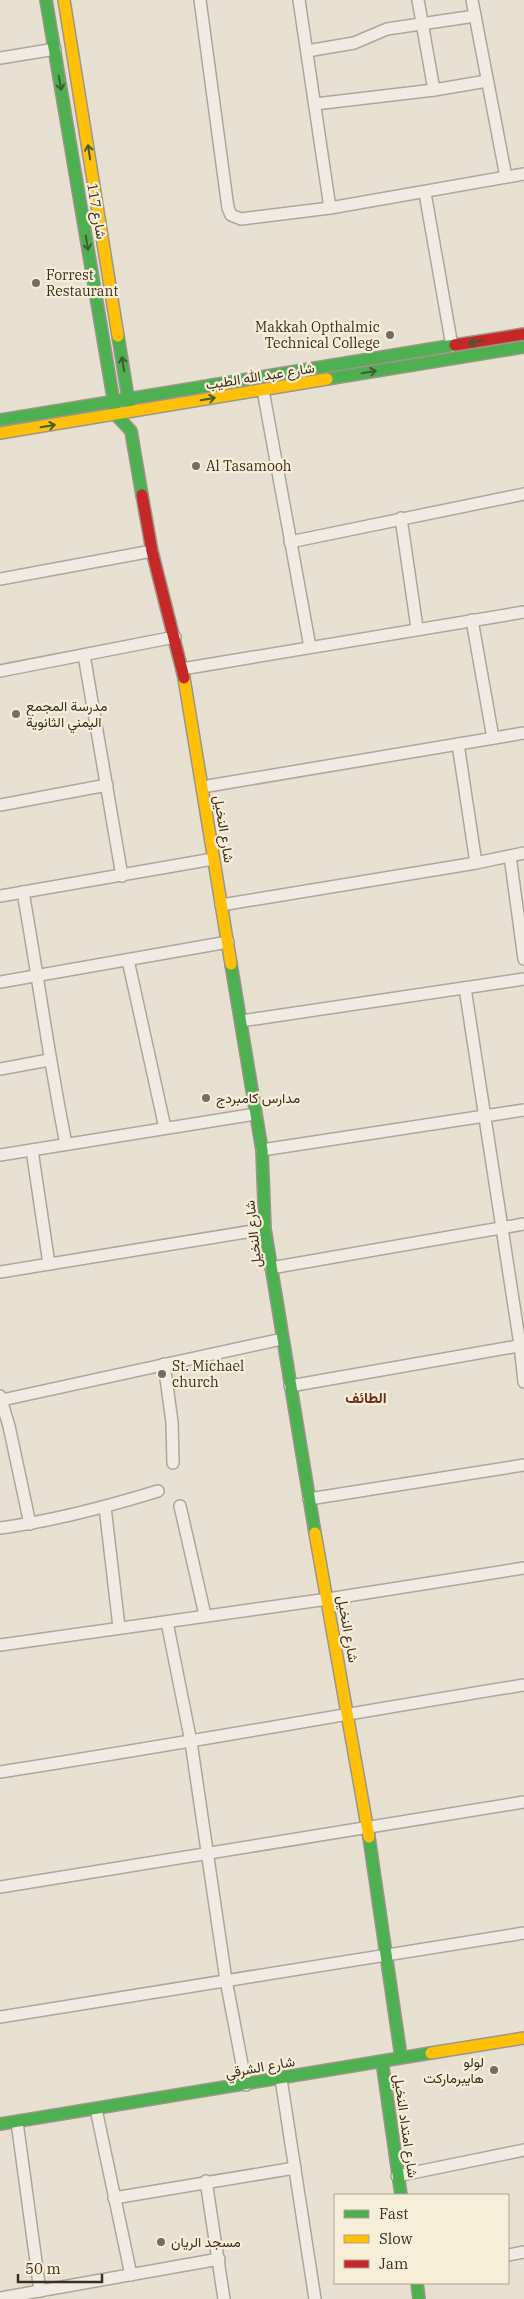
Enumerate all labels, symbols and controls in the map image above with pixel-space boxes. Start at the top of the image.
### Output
one-way arrow [56,74,66,90]
one-way arrow [83,144,93,160]
street label: شارع 117 [81,182,111,241]
one-way arrow [83,234,93,250]
place label: Forrest Restaurant [46,266,118,300]
marker: Forrest Restaurant [30,277,42,289]
place label: Makkah Opthalmic Technical College [255,318,380,352]
marker: Makkah Opthalmic Technical College [384,329,396,341]
one-way arrow [468,337,484,347]
one-way arrow [117,356,127,372]
street label: شارع عبد الله الطيب [204,359,316,395]
one-way arrow [360,367,376,377]
one-way arrow [200,394,216,404]
one-way arrow [40,420,56,430]
place label: Al Tasamooh [206,457,292,475]
marker: Al Tasamooh [190,460,202,472]
place label: مدرسة المجمع اليمني الثانوية [26,697,107,734]
marker: مدرسة المجمع اليمني الثانوية [10,708,22,720]
street label: شارع النخيل [208,794,238,864]
place label: مدارس كامبردج [216,1089,300,1109]
marker: مدارس كامبردج [200,1092,212,1104]
street label: شارع النخيل [241,1199,267,1269]
place label: St. Michael church [172,1357,244,1391]
marker: St. Michael church [156,1368,168,1380]
district label: الطائف [345,1388,387,1407]
street label: شارع النخيل [331,1594,363,1664]
street label: شارع الشرقي [224,2052,297,2085]
place label: لولو هايبرماركت [423,2053,484,2087]
marker: لولو هايبرماركت [488,2064,500,2076]
street label: شارع امتداد النخيل [388,2073,422,2179]
legend [334,2194,509,2284]
text: Fast [379,2204,409,2223]
text: Slow [379,2229,413,2248]
place label: مسجد الريان [171,2233,241,2251]
marker: مسجد الريان [155,2236,167,2248]
scale bar [18,2252,101,2284]
text: Jam [379,2254,408,2273]
text: 50 m [25,2259,61,2278]

